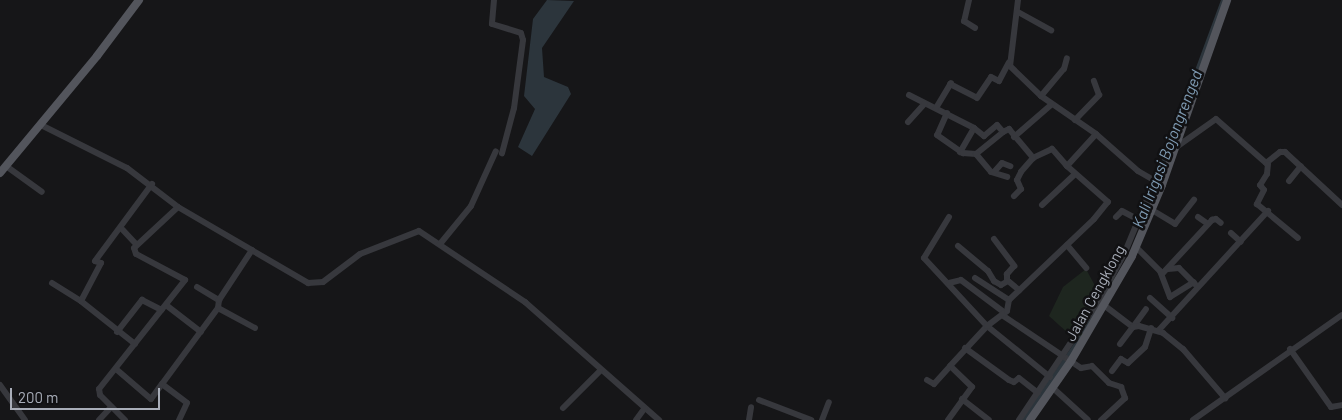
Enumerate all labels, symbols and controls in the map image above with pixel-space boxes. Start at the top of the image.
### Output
water label: Kali Irigasi Bojongrenged [1128,67,1206,231]
street label: Jalan Cengklong [1061,242,1129,344]
scale bar [12,378,162,410]
text: 200 m [18,388,58,406]

